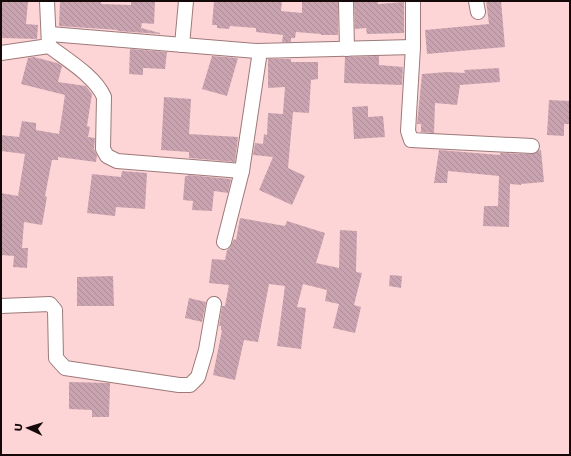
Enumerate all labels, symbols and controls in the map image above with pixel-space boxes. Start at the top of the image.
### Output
north arrow [8,408,48,448]
text: U [12,423,25,432]

